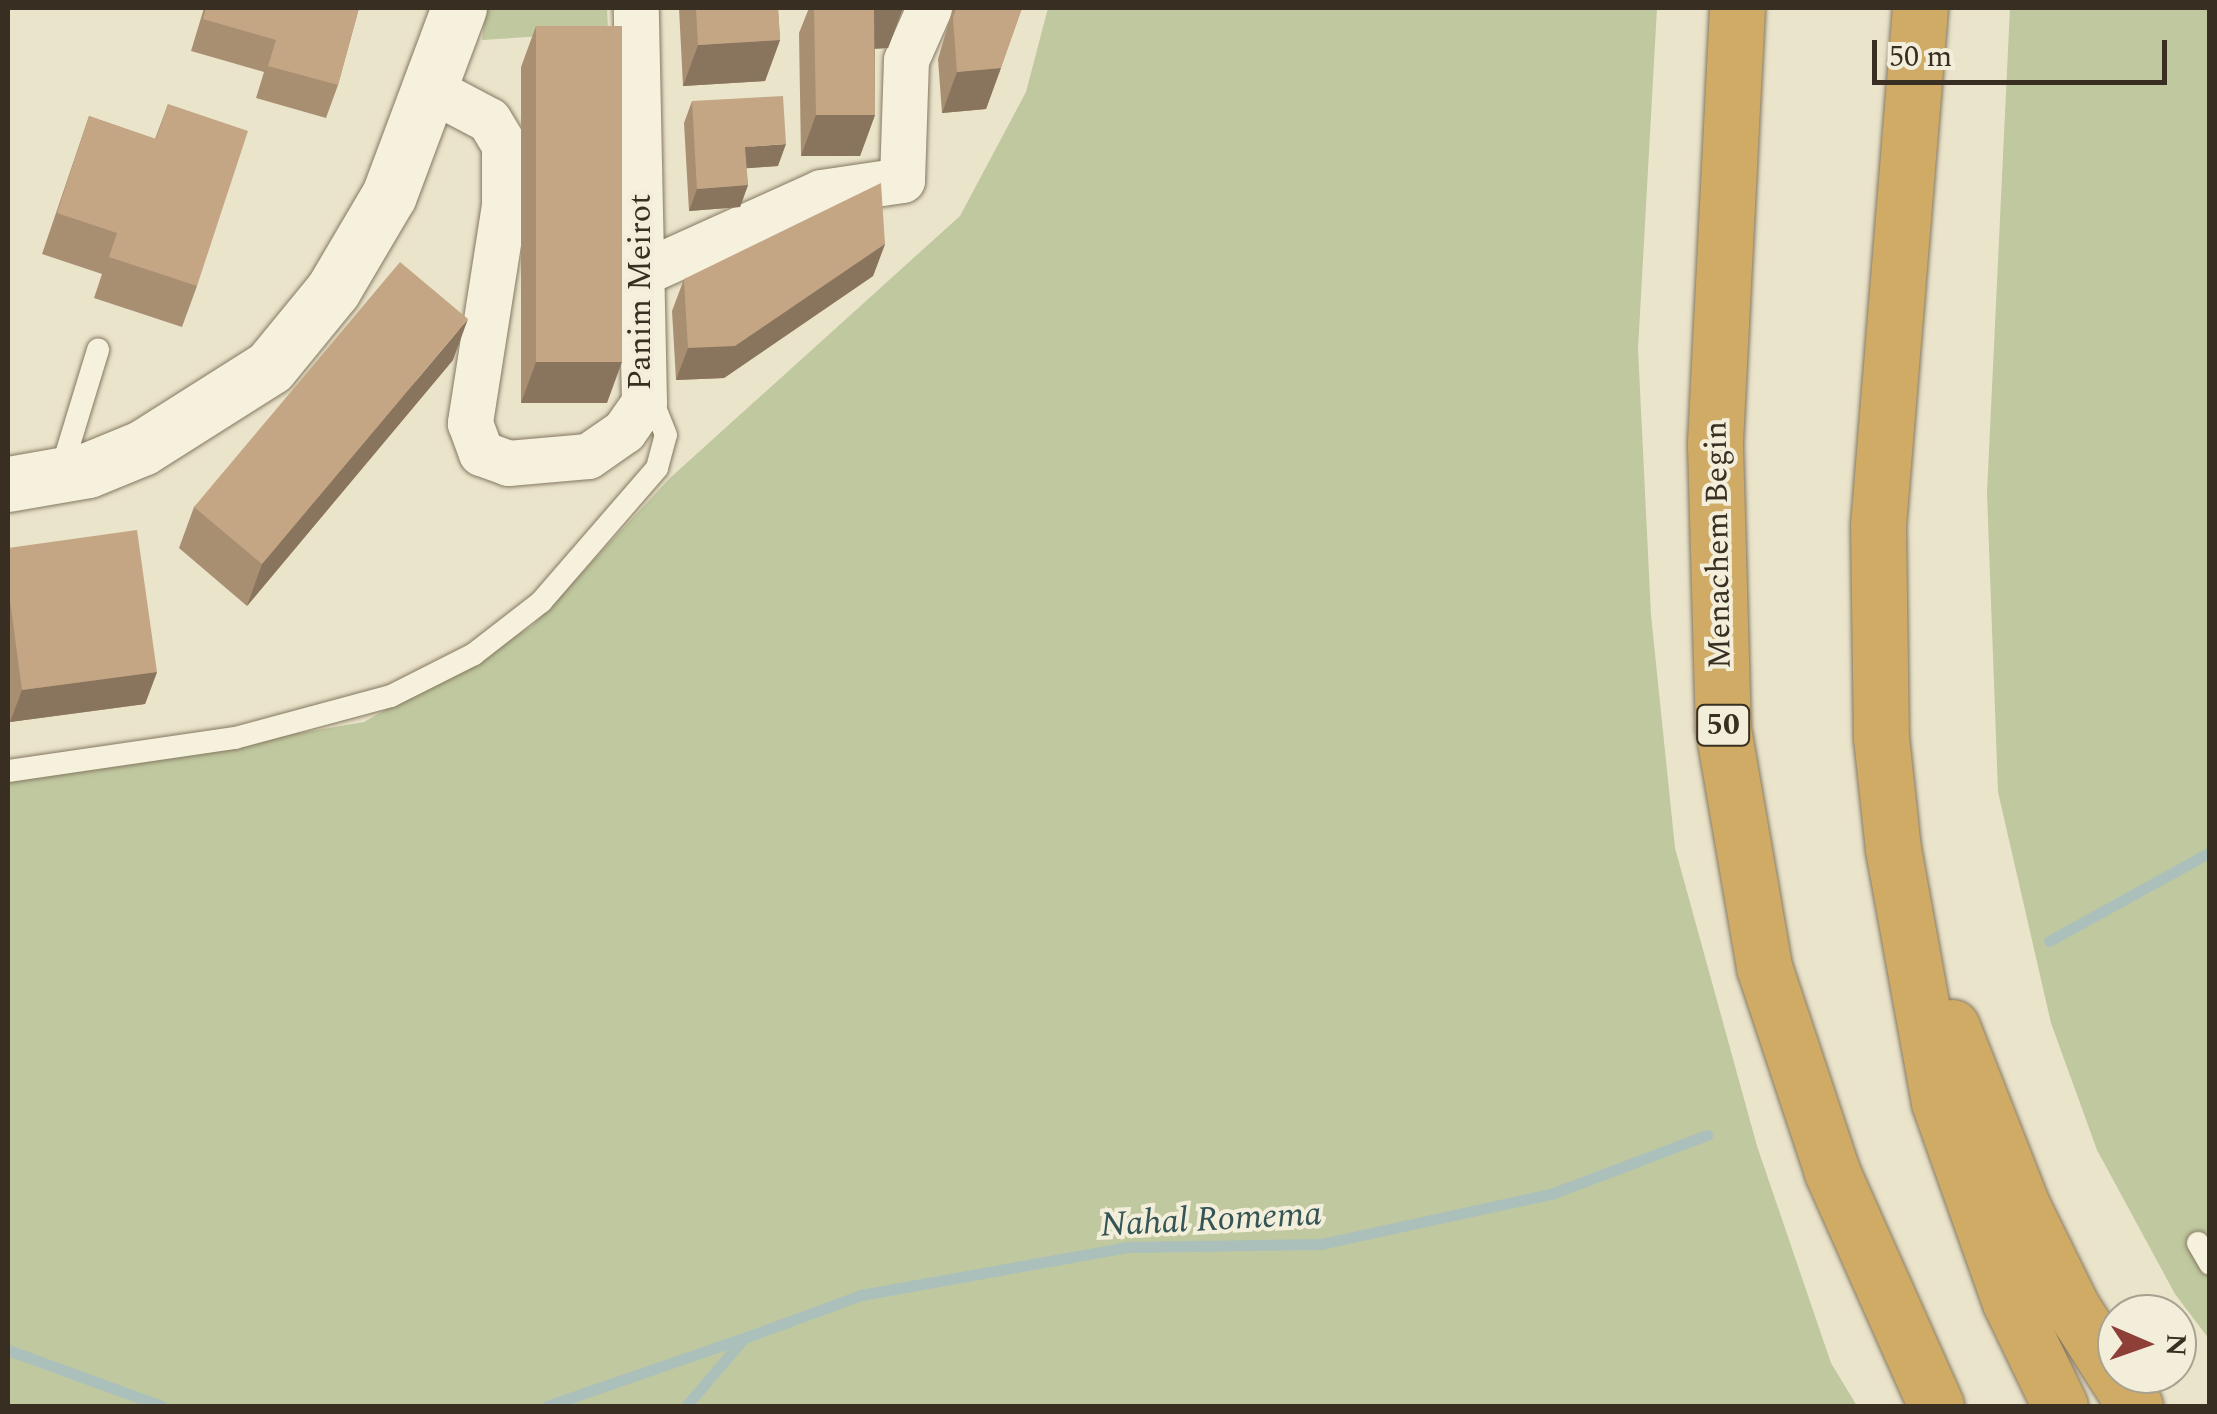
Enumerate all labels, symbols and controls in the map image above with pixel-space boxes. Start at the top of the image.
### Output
scale bar [1877,20,2172,82]
text: 50 m [1889,34,1952,80]
street label: Panim Meirot [622,194,660,390]
street label: Menachem Begin [1698,421,1740,669]
road number: 50 [1696,700,1750,750]
water label: Nahal Romema [1099,1193,1323,1247]
north arrow [2097,1294,2197,1394]
text: N [2154,1333,2197,1357]

